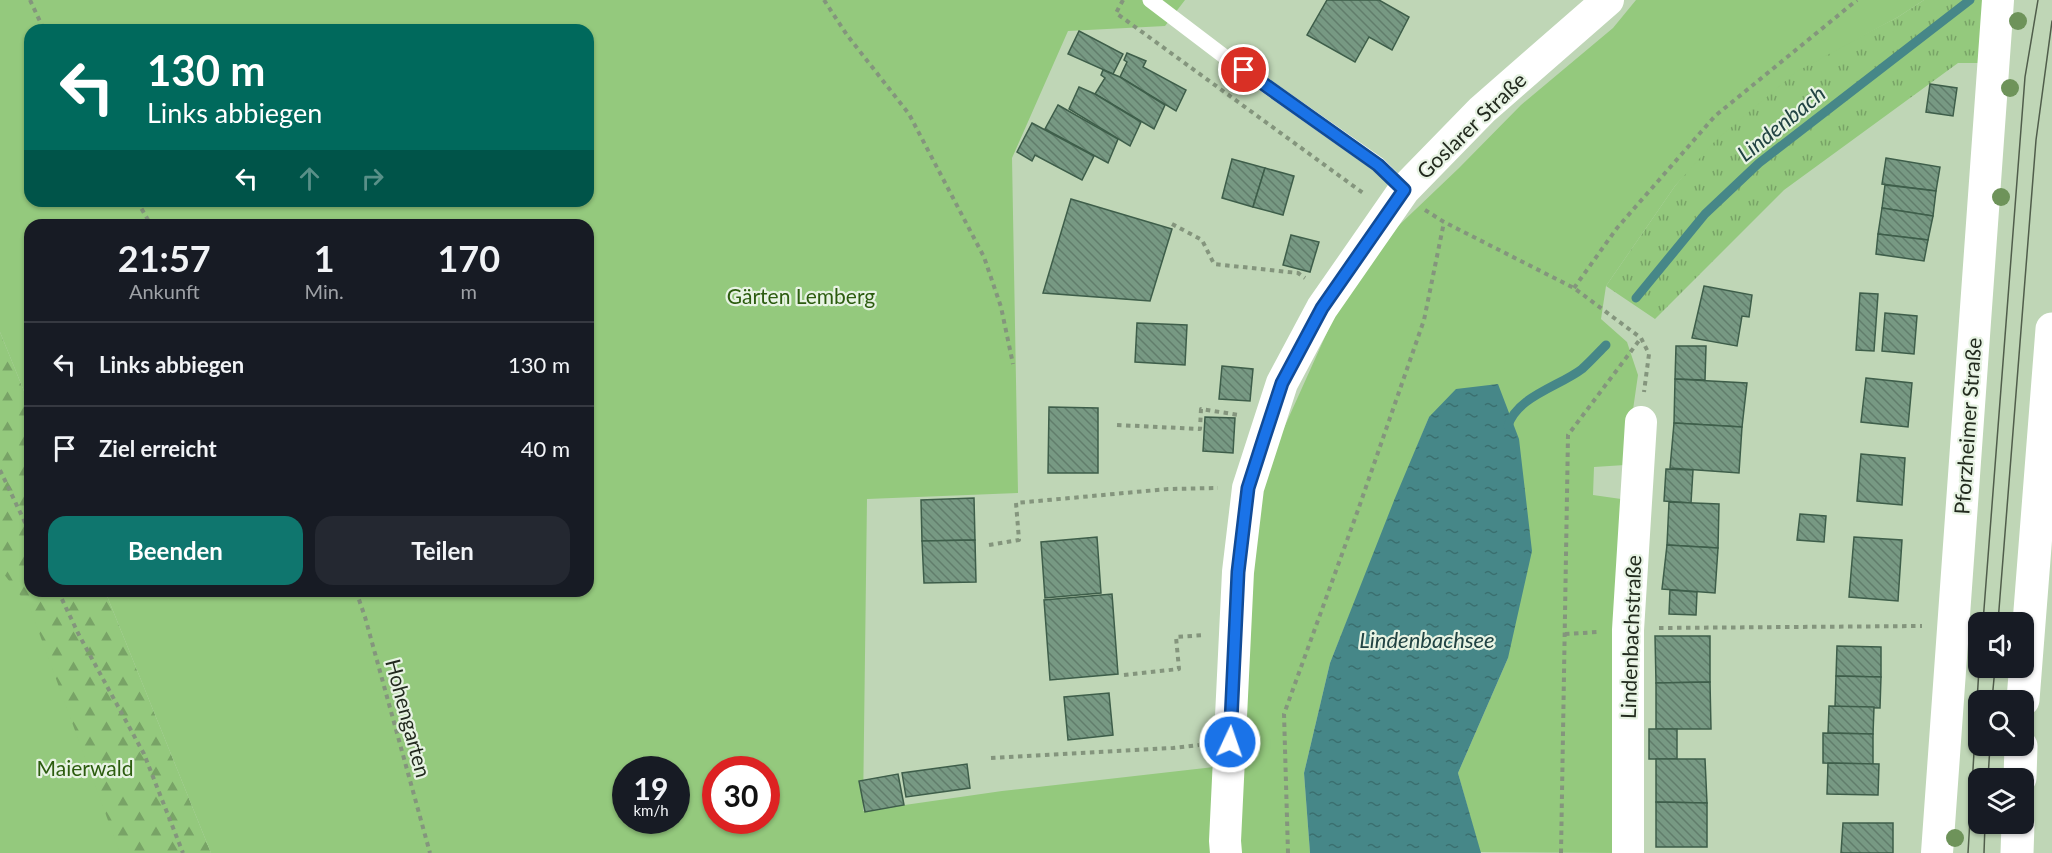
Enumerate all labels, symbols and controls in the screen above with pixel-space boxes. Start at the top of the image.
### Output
pin [1218,44,1269,95]
text: 130 m [147,45,265,95]
icon: left [48,48,126,126]
icon: arrive [1227,53,1260,86]
street label: Goslarer Straße [1411,67,1531,183]
water label: Lindenbach [1732,79,1830,167]
text: Links abbiegen [147,96,322,129]
icon: left [230,162,263,195]
icon: ahead [293,162,326,195]
icon: right [356,162,389,195]
text: 21:57 [118,236,211,280]
text: 1 [314,236,335,280]
text: 170 [437,236,500,280]
text: Ankunft [129,279,200,303]
text: Min. [305,279,344,303]
text: m [461,279,477,303]
park label: Gärten Lemberg [727,283,875,308]
street label: Pforzheimer Straße [1948,337,1986,515]
icon: left [48,348,81,381]
text: Links abbiegen [99,351,244,378]
text: 130 m [508,351,570,378]
icon: arrive [48,432,81,465]
text: Ziel erreicht [99,435,217,462]
text: 40 m [521,435,570,462]
button: Beenden [48,516,303,585]
button: Teilen [315,516,570,585]
street label: Lindenbachstraße [1615,555,1645,719]
map controls [1968,612,2034,834]
button: sound [1968,612,2034,678]
water label: Lindenbachsee [1359,626,1495,653]
street label: Hohengarten [381,656,437,780]
button: search [1968,690,2034,756]
position arrow [1198,710,1262,774]
park label: Maierwald [37,755,133,780]
speed limit sign: 30 [702,756,780,834]
button: layers [1968,768,2034,834]
text: 19 [634,770,668,806]
text: km/h [633,801,669,819]

